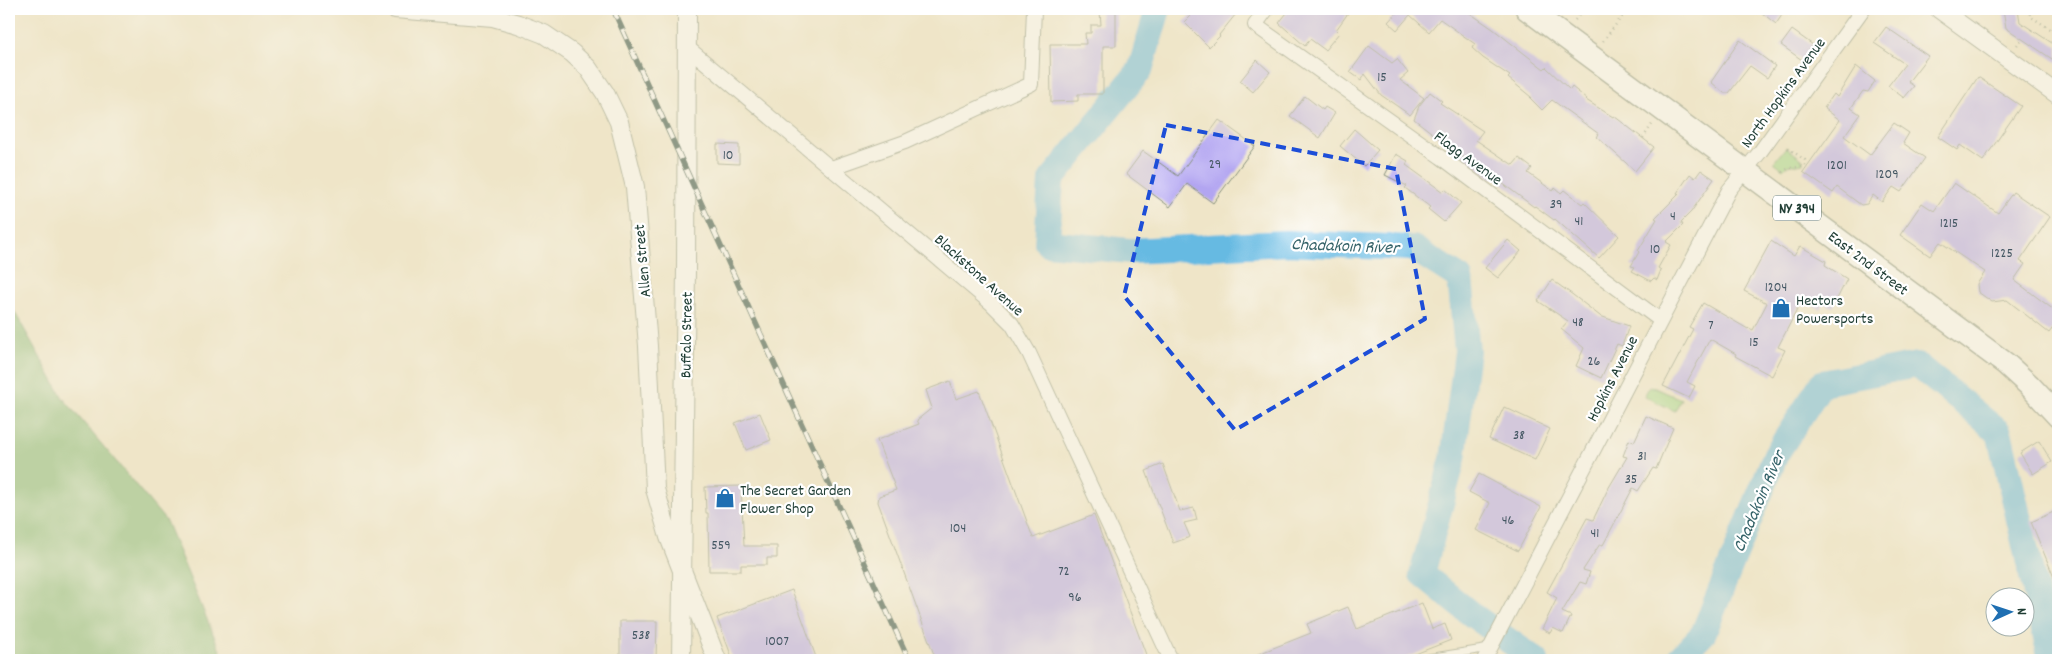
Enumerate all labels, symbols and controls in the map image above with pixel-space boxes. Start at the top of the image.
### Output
street label: North Hopkins Avenue [1736,33,1832,153]
house number: 15 [1377,68,1387,88]
street label: Flagg Avenue [1428,126,1507,192]
house number: 10 [723,146,733,166]
house number: 29 [1209,155,1221,175]
house number: 1201 [1827,156,1847,176]
house number: 1209 [1875,165,1899,185]
house number: 39 [1550,195,1562,215]
road number: NY 394 [1773,196,1821,220]
house number: 4 [1670,207,1676,227]
house number: 41 [1575,212,1583,232]
house number: 1215 [1940,214,1958,234]
street label: Allen Street [629,223,658,298]
street label: East 2nd Street [1822,226,1913,302]
street label: Blackstone Avenue [928,229,1028,322]
water label: Chadakoin River [1291,233,1402,262]
house number: 10 [1650,240,1660,260]
house number: 1225 [1991,244,2013,264]
house number: 1204 [1765,278,1787,298]
place label: Hectors Powersports [1796,290,1874,331]
street label: Buffalo Street [675,292,700,378]
shop icon: Hectors Powersports [1770,297,1792,319]
house number: 48 [1572,313,1584,333]
house number: 7 [1708,316,1714,336]
street label: Hopkins Avenue [1582,332,1645,426]
house number: 15 [1749,333,1759,353]
house number: 26 [1588,352,1601,372]
house number: 38 [1513,426,1525,446]
water label: Chadakoin River [1728,445,1794,556]
house number: 31 [1637,447,1647,467]
house number: 35 [1625,470,1637,490]
place label: The Secret Garden Flower Shop [740,480,851,521]
shop icon: The Secret Garden Flower Shop [714,487,736,509]
house number: 46 [1502,511,1514,531]
house number: 104 [950,519,966,539]
house number: 41 [1591,524,1599,544]
house number: 559 [711,536,731,556]
house number: 72 [1058,562,1070,582]
north arrow [1984,586,2034,636]
house number: 96 [1068,588,1082,608]
text: N [2011,607,2031,615]
house number: 538 [632,626,651,646]
house number: 1007 [765,632,789,652]

